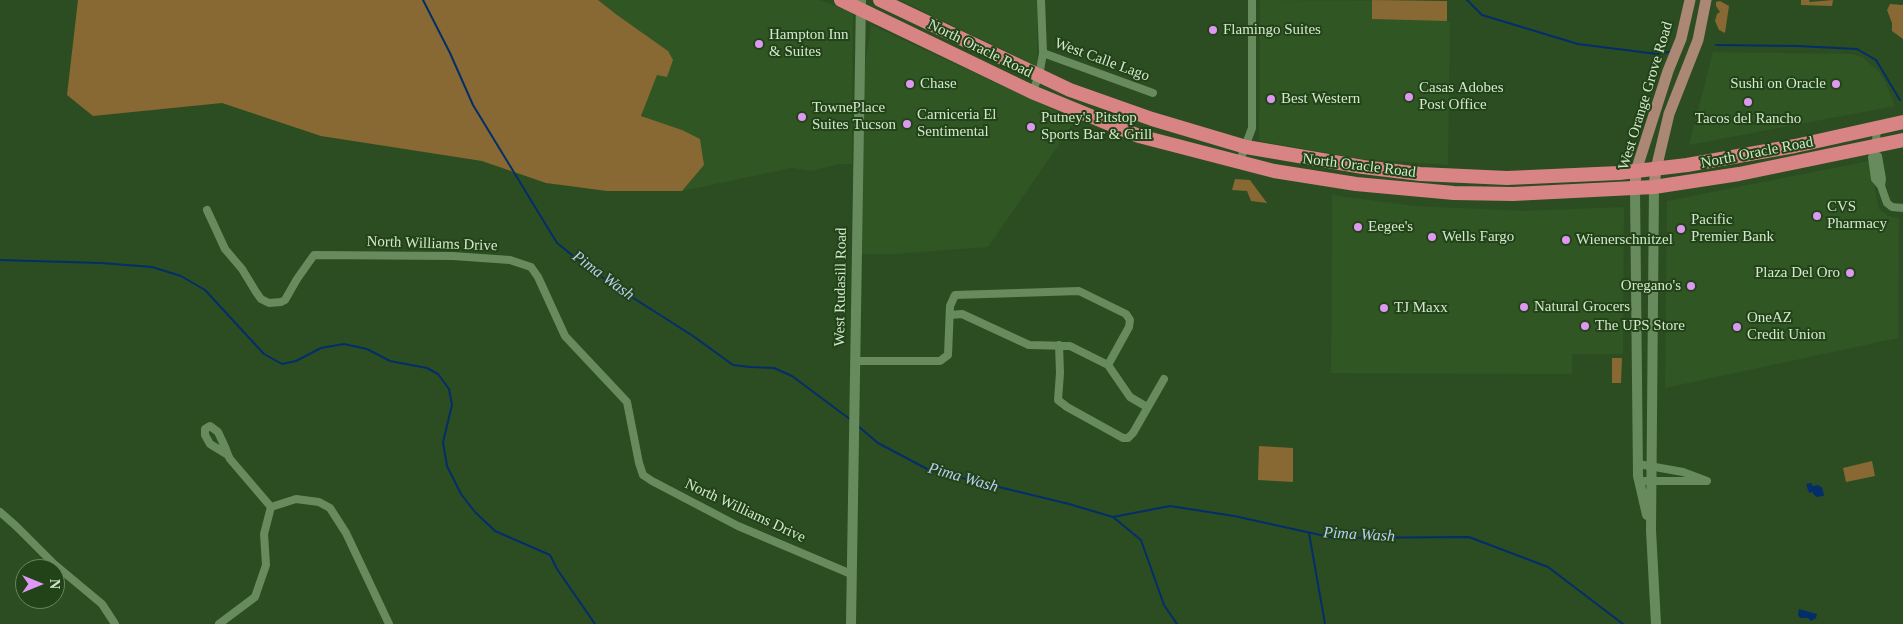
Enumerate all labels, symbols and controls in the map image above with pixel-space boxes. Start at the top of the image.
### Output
street label: North Oracle Road [925,16,1035,82]
street label: West Orange Grove Road [1615,20,1677,172]
place label: Flamingo Suites [1223,21,1321,39]
marker: Flamingo Suites [1207,24,1219,36]
place label: Hampton Inn & Suites [769,26,849,61]
street label: West Calle Lago [1052,35,1152,85]
marker: Hampton Inn & Suites [753,38,765,50]
place label: Chase [920,75,957,93]
place label: Sushi on Oracle [1730,75,1826,93]
marker: Chase [904,78,916,90]
marker: Sushi on Oracle [1830,78,1842,90]
place label: Casas Adobes Post Office [1419,79,1504,114]
place label: Best Western [1281,90,1360,108]
marker: Casas Adobes Post Office [1403,91,1415,103]
marker: Best Western [1265,93,1277,105]
marker: Tacos del Rancho [1742,96,1754,108]
place label: TownePlace Suites Tucson [812,99,896,134]
place label: Carniceria El Sentimental [917,106,997,141]
place label: Putney's Pitstop Sports Bar & Grill [1041,109,1152,144]
place label: Tacos del Rancho [1695,110,1801,128]
marker: TownePlace Suites Tucson [796,111,808,123]
marker: Carniceria El Sentimental [901,118,913,130]
marker: Putney's Pitstop Sports Bar & Grill [1025,121,1037,133]
street label: North Oracle Road [1699,133,1815,173]
street label: North Oracle Road [1301,150,1417,182]
place label: CVS Pharmacy [1827,198,1887,233]
marker: CVS Pharmacy [1811,210,1823,222]
place label: Pacific Premier Bank [1691,211,1774,246]
place label: Eegee's [1368,218,1413,236]
marker: Eegee's [1352,221,1364,233]
marker: Pacific Premier Bank [1675,223,1687,235]
street label: West Rudasill Road [831,227,851,347]
place label: Wells Fargo [1442,228,1514,246]
marker: Wells Fargo [1426,231,1438,243]
place label: Wienerschnitzel [1576,231,1673,249]
street label: North Williams Drive [366,233,498,255]
marker: Wienerschnitzel [1560,234,1572,246]
water label: Pima Wash [568,247,638,305]
place label: Plaza Del Oro [1755,264,1840,282]
marker: Plaza Del Oro [1844,267,1856,279]
place label: Oregano's [1621,277,1681,295]
marker: Oregano's [1685,280,1697,292]
place label: Natural Grocers [1534,298,1630,316]
place label: TJ Maxx [1394,299,1448,317]
marker: Natural Grocers [1518,301,1530,313]
marker: TJ Maxx [1378,302,1390,314]
place label: OneAZ Credit Union [1747,309,1826,344]
place label: The UPS Store [1595,317,1685,335]
marker: The UPS Store [1579,320,1591,332]
marker: OneAZ Credit Union [1731,321,1743,333]
water label: Pima Wash [926,459,1000,497]
street label: North Williams Drive [682,475,808,547]
water label: Pima Wash [1323,524,1395,546]
north arrow [15,559,65,609]
text: N [47,579,62,589]

